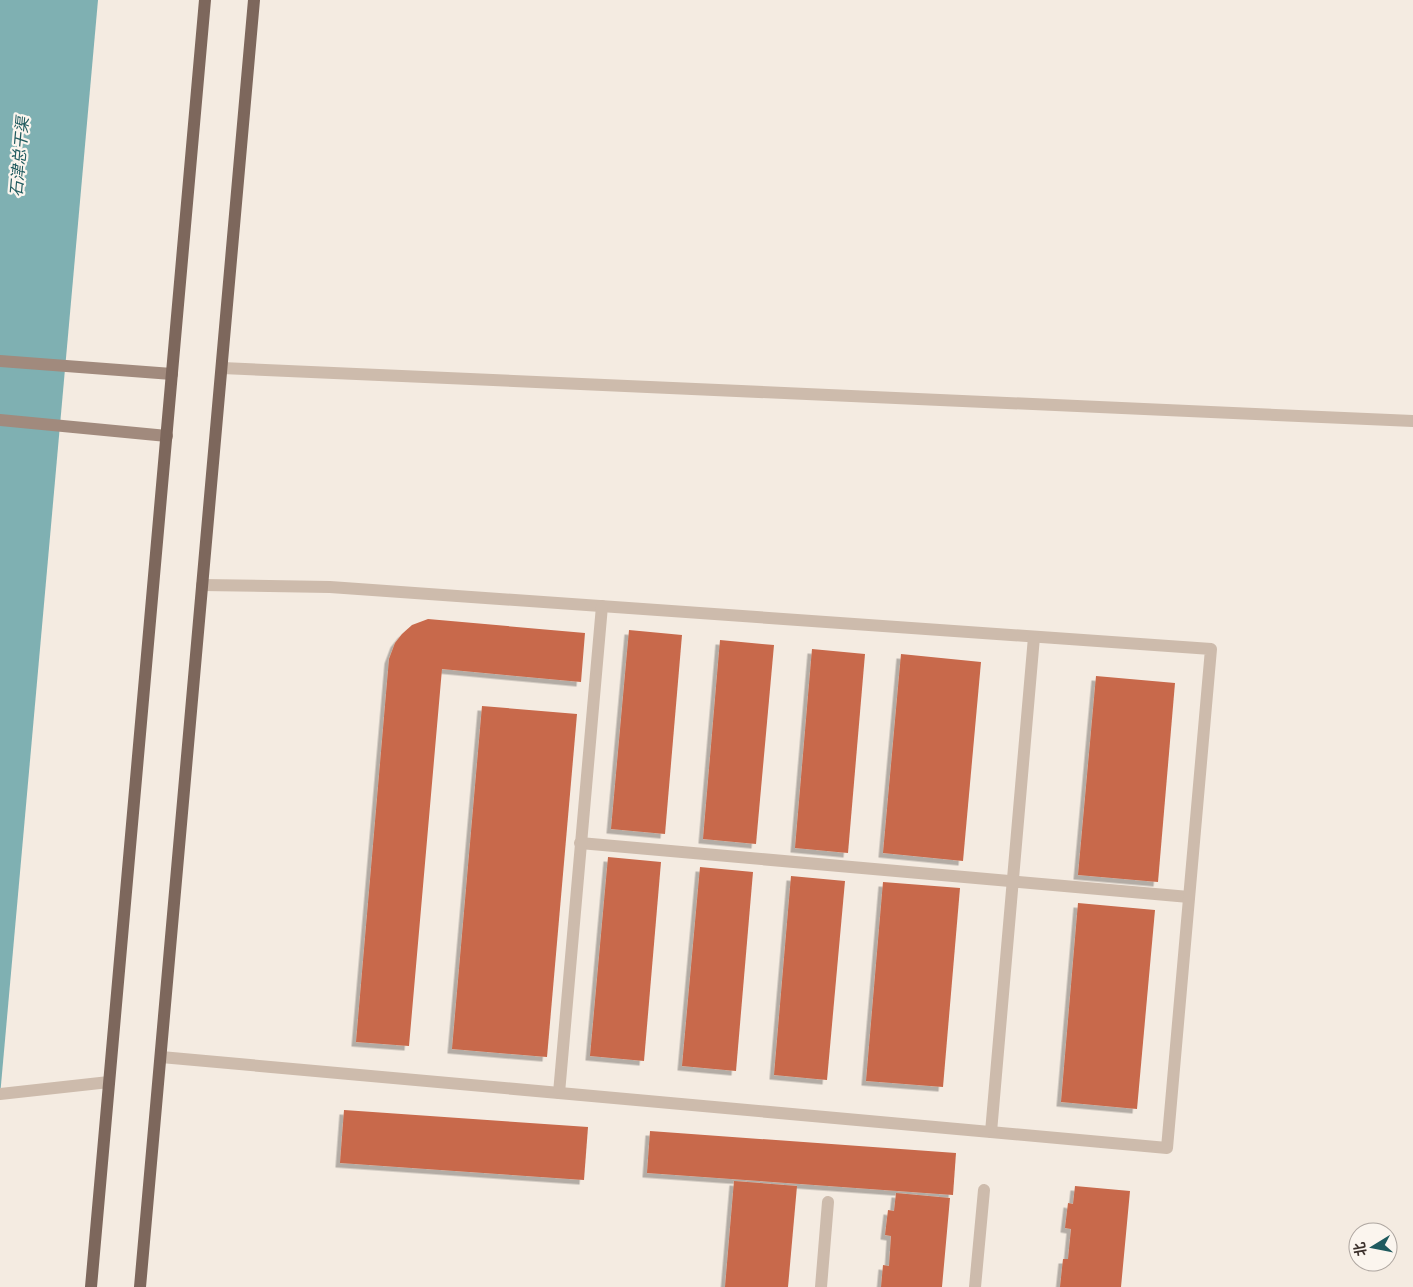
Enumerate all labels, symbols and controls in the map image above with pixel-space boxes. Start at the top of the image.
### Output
water label: 石津总干渠 [6,114,33,198]
north arrow [1348,1222,1398,1272]
text: 北 [1350,1241,1370,1258]

